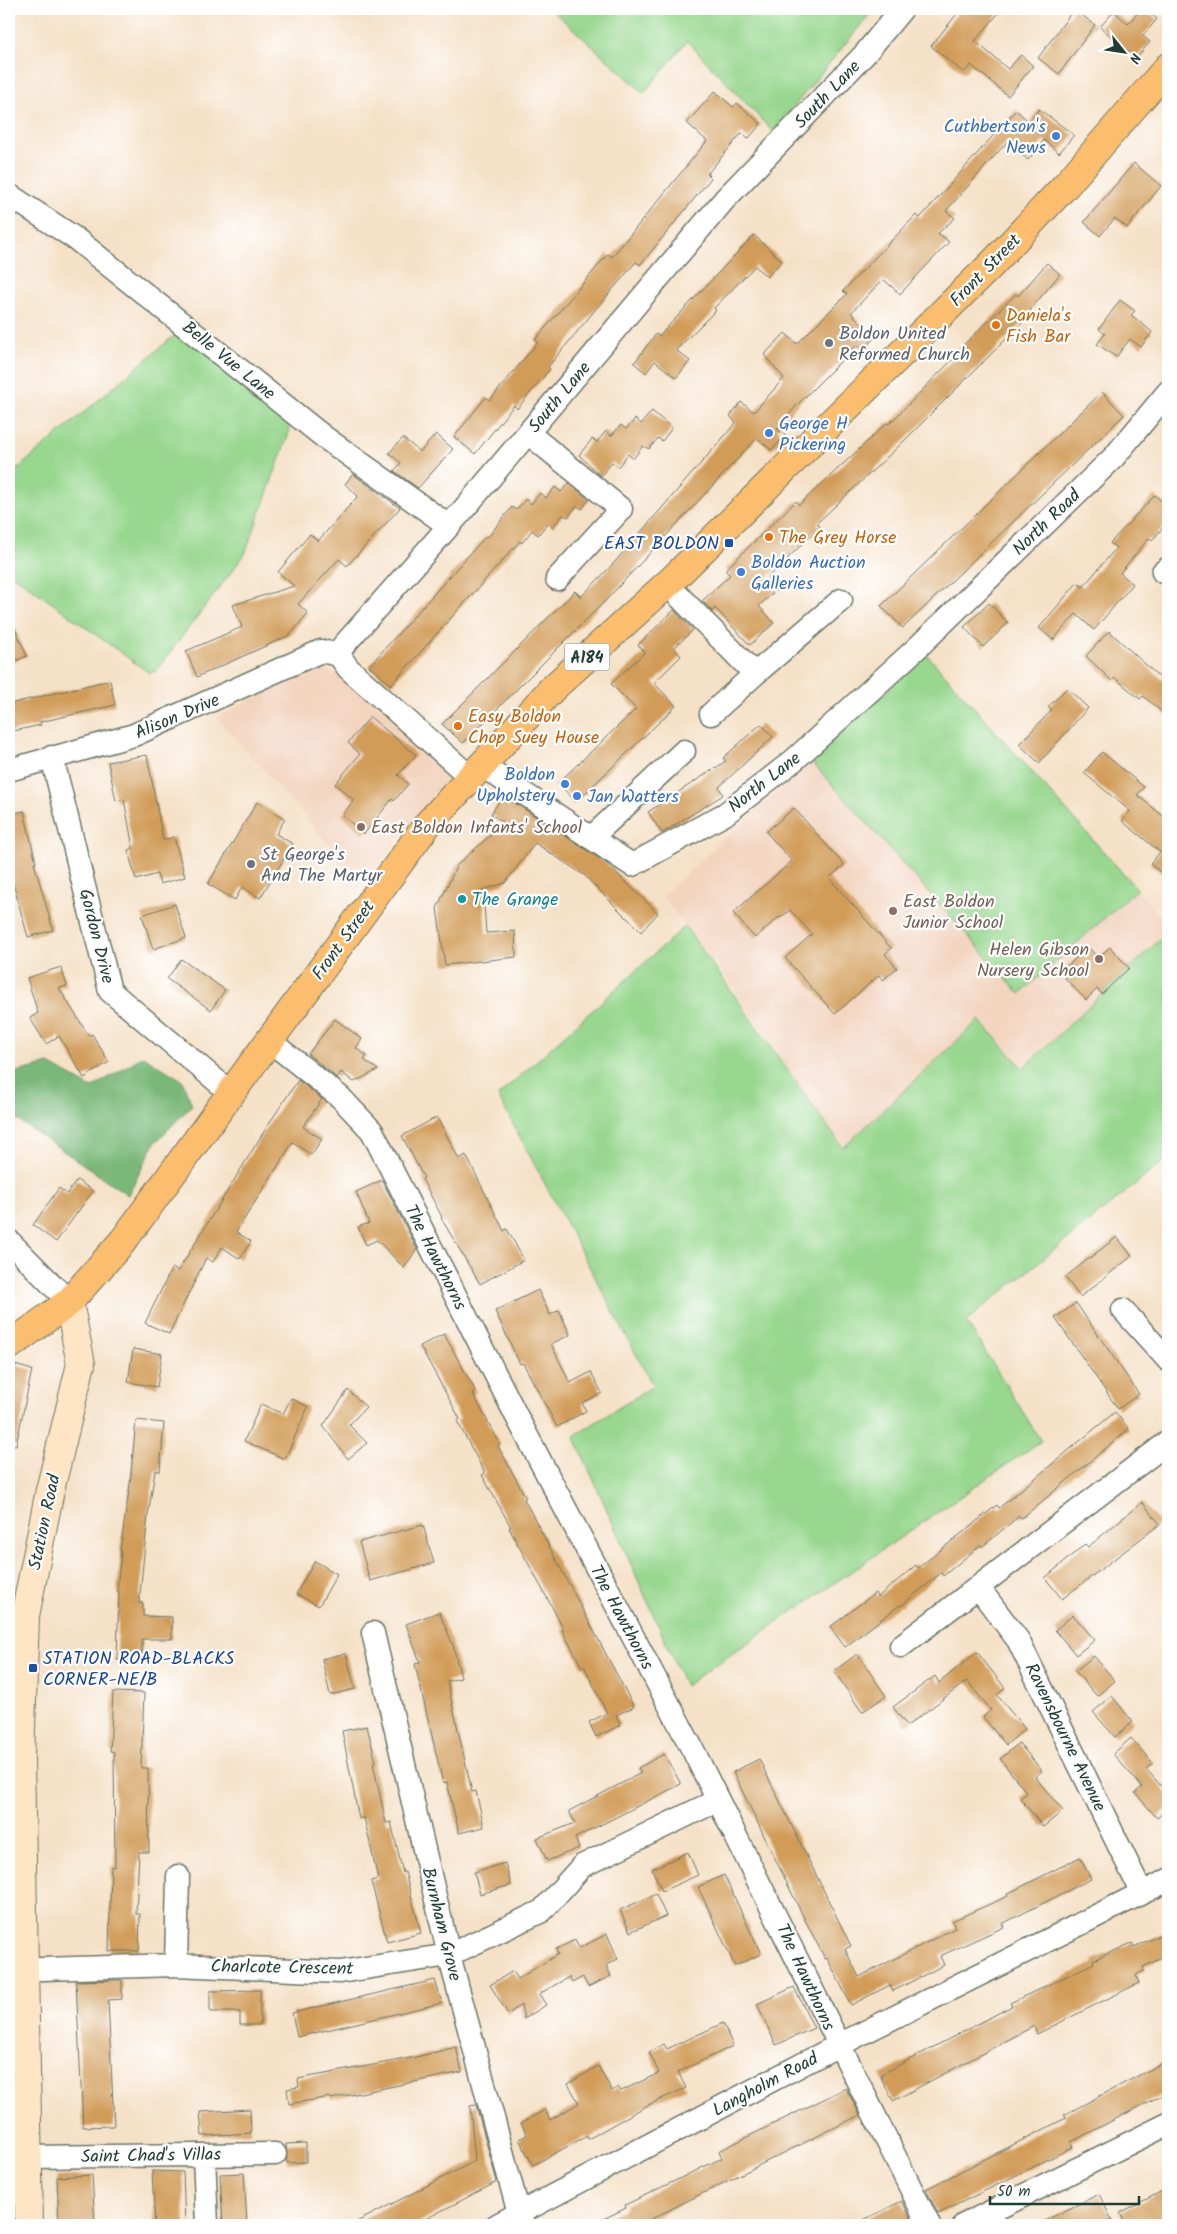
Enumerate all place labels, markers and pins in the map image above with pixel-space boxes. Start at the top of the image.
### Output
place label: Cuthbertson's News [944,113,1046,163]
marker: Cuthbertson's News [1050,130,1062,142]
place label: Daniela's Fish Bar [1006,302,1071,352]
marker: Daniela's Fish Bar [990,319,1002,331]
place label: Boldon United Reformed Church [839,320,970,370]
marker: Boldon United Reformed Church [823,337,835,349]
place label: George H Pickering [779,410,848,460]
marker: George H Pickering [763,427,775,439]
place label: The Grey Horse [779,524,896,553]
place label: EAST BOLDON [604,530,719,559]
marker: The Grey Horse [763,531,775,543]
marker: EAST BOLDON [723,537,735,549]
place label: Boldon Auction Galleries [751,549,866,599]
marker: Boldon Auction Galleries [735,566,747,578]
place label: Easy Boldon Chop Suey House [468,703,599,753]
marker: Easy Boldon Chop Suey House [452,720,464,732]
place label: Boldon Upholstery [476,761,556,811]
marker: Boldon Upholstery [559,778,571,790]
place label: Jan Watters [587,783,679,812]
marker: Jan Watters [571,790,583,802]
place label: East Boldon Infants' School [371,814,583,843]
marker: East Boldon Infants' School [355,821,367,833]
place label: St George's And The Martyr [261,841,383,891]
marker: St George's And The Martyr [245,858,257,870]
place label: The Grange [472,886,558,915]
place label: East Boldon Junior School [903,888,1004,938]
marker: The Grange [456,893,468,905]
marker: East Boldon Junior School [887,905,899,917]
place label: Helen Gibson Nursery School [977,936,1090,986]
marker: Helen Gibson Nursery School [1093,953,1105,965]
place label: STATION ROAD-BLACKS CORNER-NE/B [43,1645,235,1695]
marker: STATION ROAD-BLACKS CORNER-NE/B [27,1662,39,1674]

